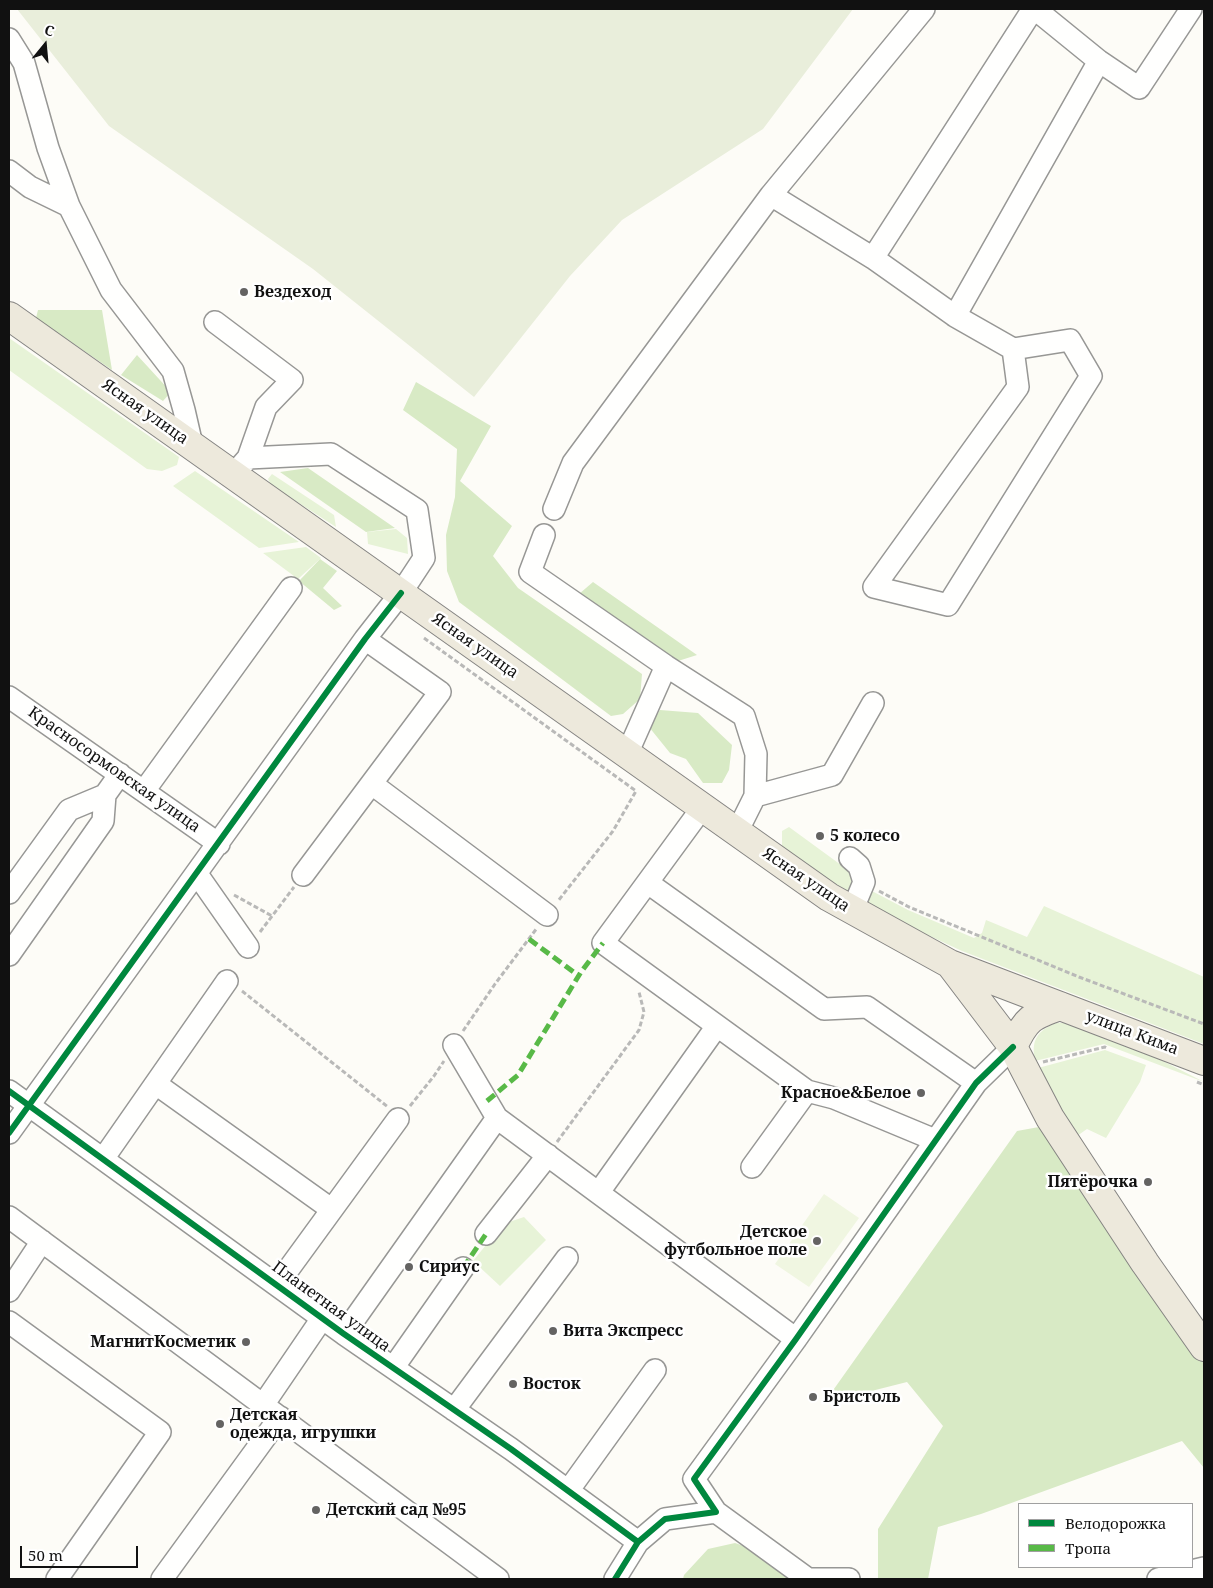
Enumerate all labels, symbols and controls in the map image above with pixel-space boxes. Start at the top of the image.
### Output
north arrow [20,20,70,70]
text: С [42,20,57,41]
place label: Вездеход [254,282,331,302]
marker: Вездеход [238,286,250,298]
street label: Ясная улица [98,375,192,449]
street label: Ясная улица [428,609,522,683]
street label: Красносормовская улица [24,703,204,837]
place label: 5 колесо [830,826,900,846]
marker: 5 колесо [814,830,826,842]
street label: Ясная улица [759,844,853,916]
street label: улица Кима [1083,1006,1181,1060]
place label: Красное&Белое [781,1083,911,1103]
marker: Красное&Белое [915,1087,927,1099]
place label: Пятёрочка [1047,1172,1138,1192]
marker: Пятёрочка [1142,1176,1154,1188]
place label: Детское футбольное поле [664,1222,807,1260]
marker: Детское футбольное поле [811,1235,823,1247]
place label: Сириус [419,1257,480,1277]
street label: Планетная улица [268,1258,394,1356]
marker: Сириус [403,1261,415,1273]
place label: Вита Экспресс [563,1321,683,1341]
marker: Вита Экспресс [547,1325,559,1337]
place label: МагнитКосметик [90,1332,236,1352]
marker: МагнитКосметик [240,1336,252,1348]
place label: Восток [523,1374,581,1394]
marker: Восток [507,1378,519,1390]
place label: Бристоль [823,1387,901,1407]
marker: Бристоль [807,1391,819,1403]
place label: Детская одежда, игрушки [230,1405,376,1443]
marker: Детская одежда, игрушки [214,1418,226,1430]
place label: Детский сад №95 [326,1500,467,1520]
legend [1018,1503,1193,1568]
marker: Детский сад №95 [310,1504,322,1516]
text: Велодорожка [1065,1513,1166,1533]
scale bar [22,1536,140,1568]
text: Тропа [1065,1538,1111,1558]
text: 50 m [28,1545,63,1565]

